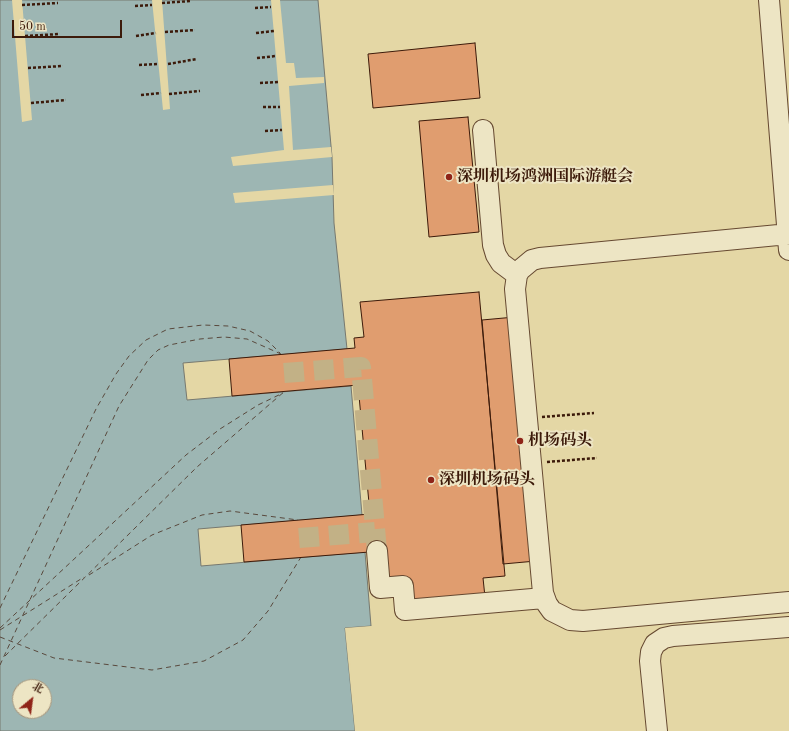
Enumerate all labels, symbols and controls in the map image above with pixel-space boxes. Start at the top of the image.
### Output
scale bar [14,12,124,38]
text: 50 m [19,21,46,33]
place label: 深圳机场鸿洲国际游艇会 [457,167,633,187]
marker: 深圳机场鸿洲国际游艇会 [444,172,454,182]
place label: 机场码头 [528,431,592,451]
marker: 机场码头 [515,436,525,446]
place label: 深圳机场码头 [439,470,535,490]
marker: 深圳机场码头 [426,475,436,485]
north arrow [12,679,52,719]
text: 北 [30,681,45,696]

